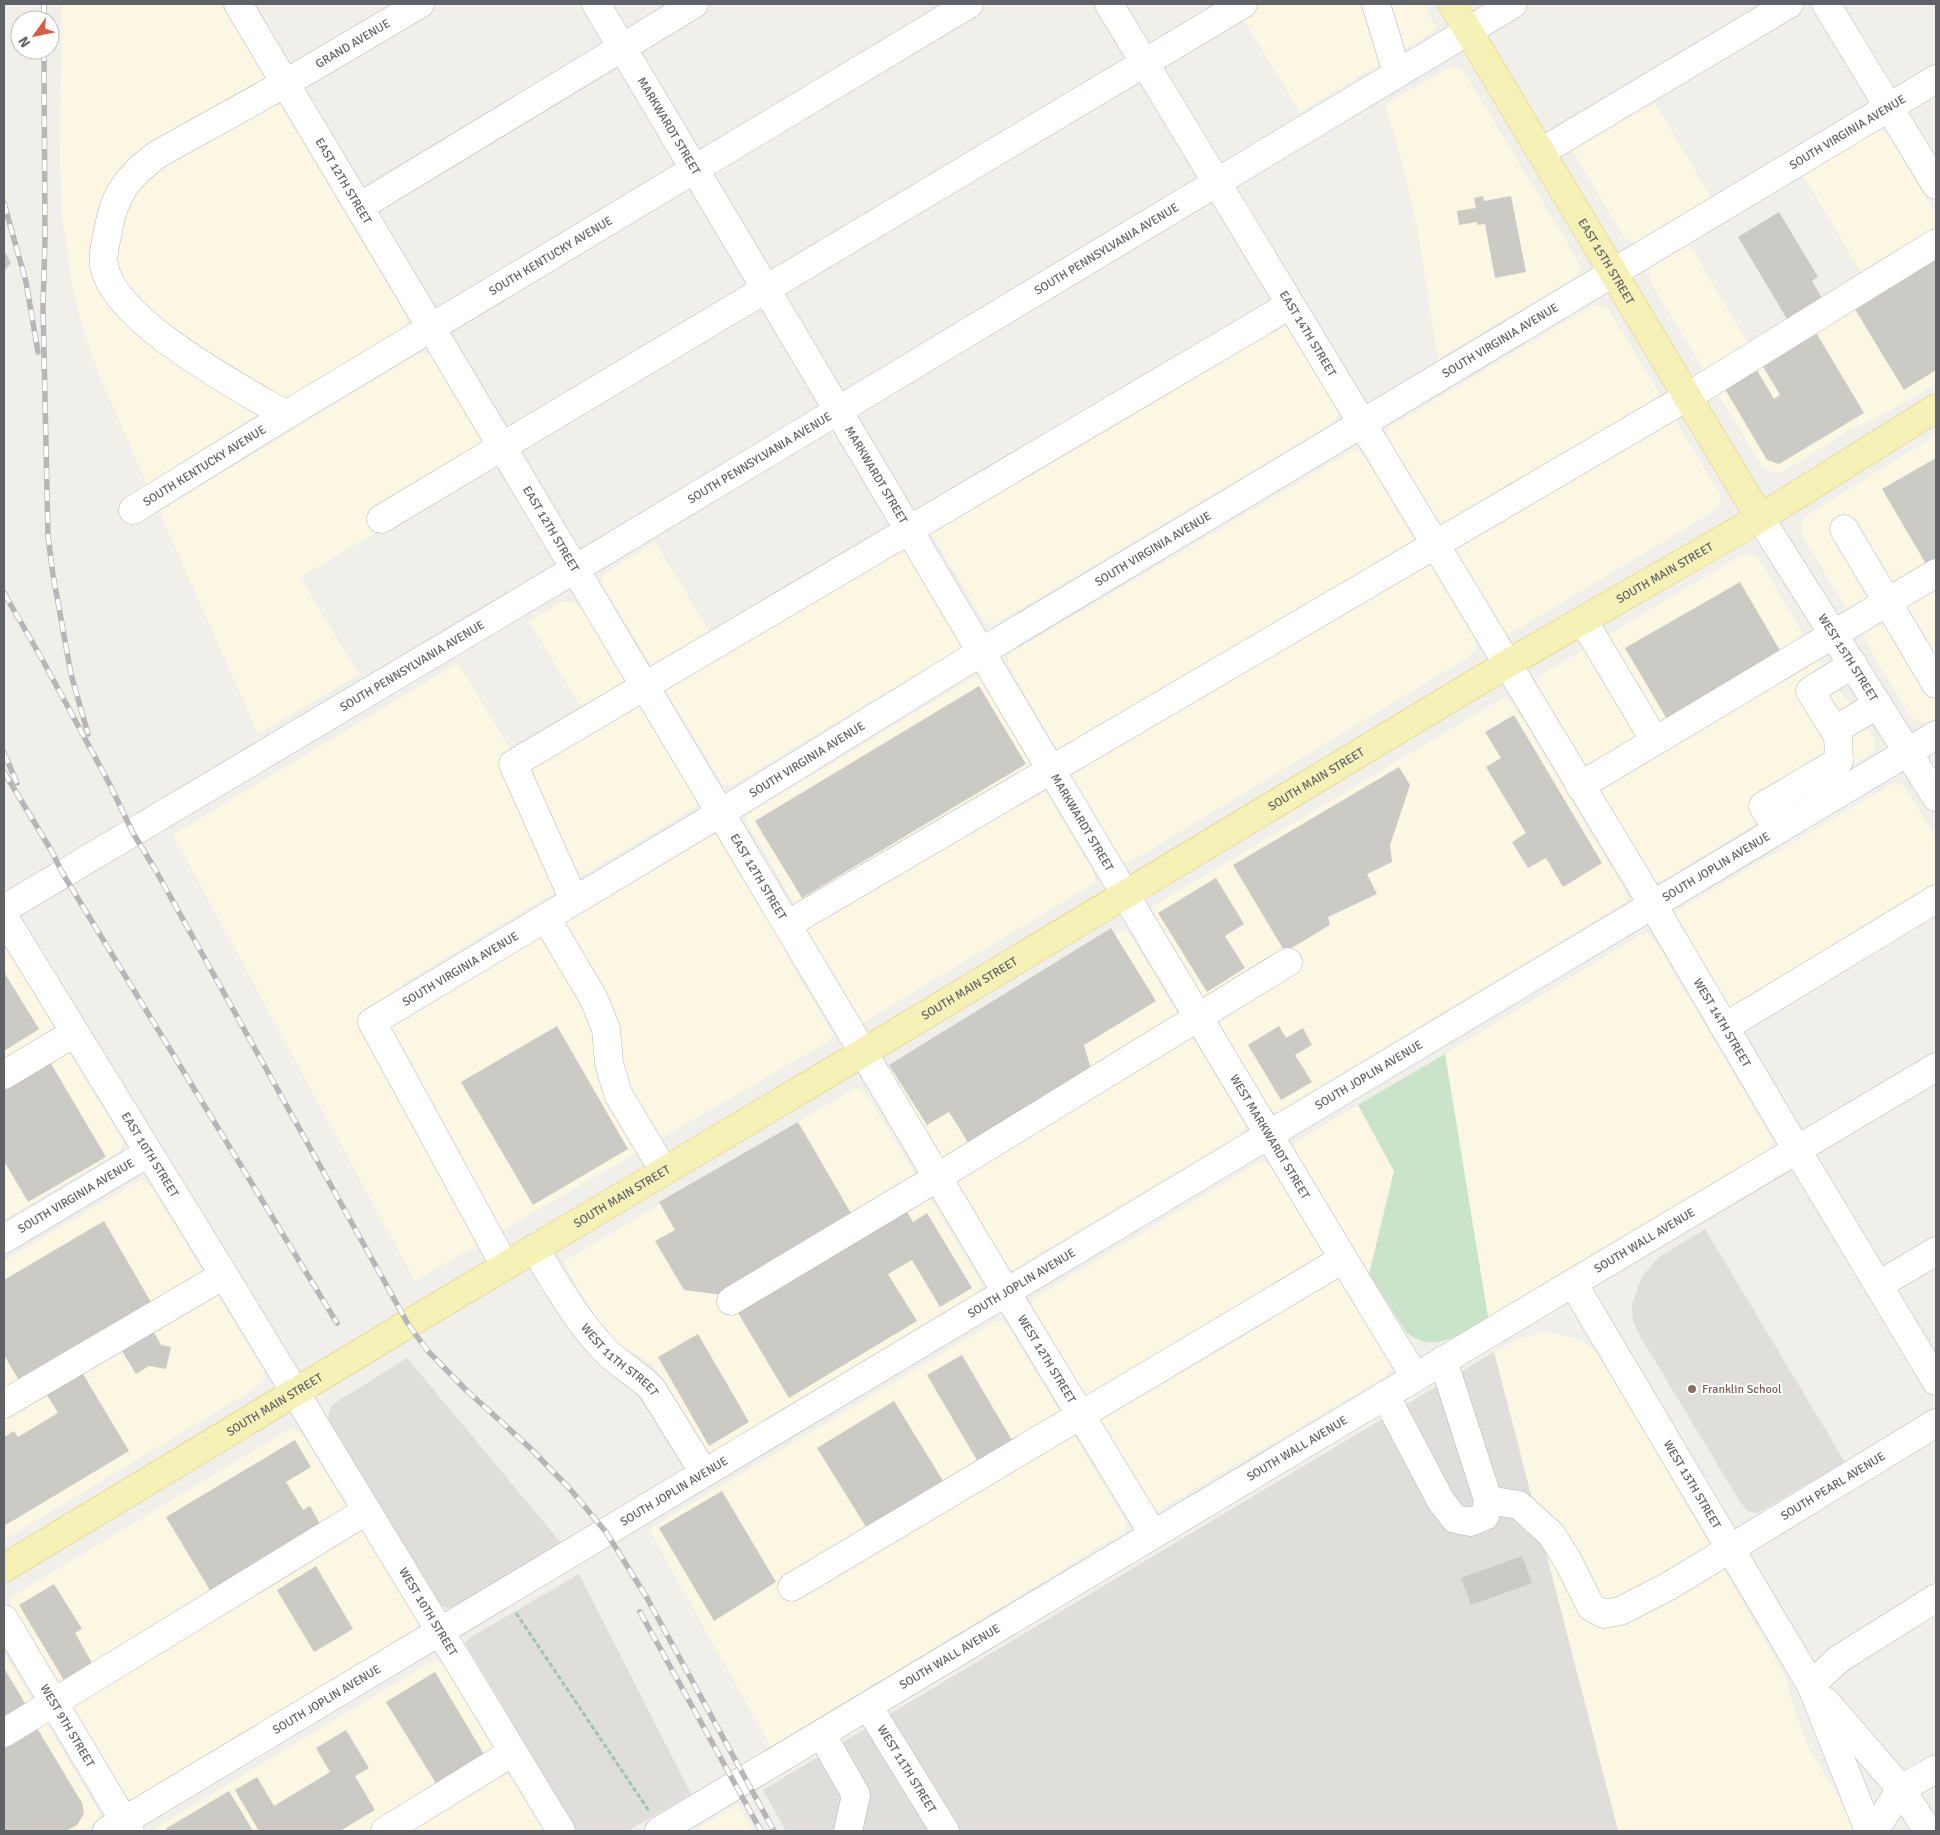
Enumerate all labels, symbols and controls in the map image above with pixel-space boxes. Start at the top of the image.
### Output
north arrow [10,10,60,60]
street label: GRAND AVENUE [313,16,393,71]
text: N [15,33,34,51]
street label: MARKWARDT STREET [634,74,704,177]
street label: SOUTH VIRGINIA AVENUE [1787,91,1909,173]
street label: EAST 12TH STREET [312,135,375,227]
street label: SOUTH PENNSYLVANIA AVENUE [1032,200,1181,298]
street label: SOUTH KENTUCKY AVENUE [486,213,615,299]
street label: EAST 15TH STREET [1575,216,1638,307]
street label: EAST 14TH STREET [1276,288,1340,379]
street label: SOUTH VIRGINIA AVENUE [1439,300,1561,381]
street label: SOUTH PENNSYLVANIA AVENUE [685,409,835,507]
street label: SOUTH KENTUCKY AVENUE [140,422,269,509]
street label: MARKWARDT STREET [842,423,911,527]
street label: EAST 12TH STREET [519,483,582,575]
street label: SOUTH VIRGINIA AVENUE [1092,508,1214,589]
street label: SOUTH MAIN STREET [1613,539,1716,607]
street label: WEST 15TH STREET [1815,611,1881,704]
street label: SOUTH PENNSYLVANIA AVENUE [337,617,487,715]
street label: SOUTH VIRGINIA AVENUE [746,718,868,801]
street label: SOUTH MAIN STREET [1265,744,1367,814]
street label: MARKWARDT STREET [1047,771,1117,874]
street label: SOUTH JOPLIN AVENUE [1660,829,1773,905]
street label: EAST 12TH STREET [727,831,790,923]
street label: SOUTH VIRGINIA AVENUE [400,928,521,1010]
street label: SOUTH MAIN STREET [919,954,1020,1023]
street label: WEST 14TH STREET [1690,976,1754,1070]
street label: SOUTH JOPLIN AVENUE [1312,1037,1426,1113]
street label: WEST MARKWARDT STREET [1227,1072,1313,1202]
street label: EAST 10TH STREET [118,1109,182,1200]
street label: SOUTH VIRGINIA AVENUE [15,1155,137,1236]
street label: SOUTH MAIN STREET [571,1162,673,1231]
street label: SOUTH WALL AVENUE [1591,1204,1698,1276]
street label: SOUTH JOPLIN AVENUE [965,1245,1078,1321]
street label: WEST 12TH STREET [1014,1312,1079,1406]
street label: WEST 11TH STREET [578,1320,662,1399]
street label: SOUTH MAIN STREET [224,1370,325,1439]
place label: Franklin School [1702,1382,1782,1397]
marker: Franklin School [1686,1383,1698,1395]
street label: SOUTH WALL AVENUE [1244,1412,1350,1484]
street label: WEST 13TH STREET [1660,1437,1724,1532]
street label: SOUTH PEARL AVENUE [1778,1448,1888,1524]
street label: SOUTH JOPLIN AVENUE [617,1453,731,1529]
street label: WEST 10TH STREET [396,1565,461,1659]
street label: SOUTH WALL AVENUE [897,1621,1003,1693]
street label: SOUTH JOPLIN AVENUE [270,1661,383,1737]
street label: WEST 9TH STREET [37,1681,98,1770]
street label: WEST 11TH STREET [874,1722,940,1816]

